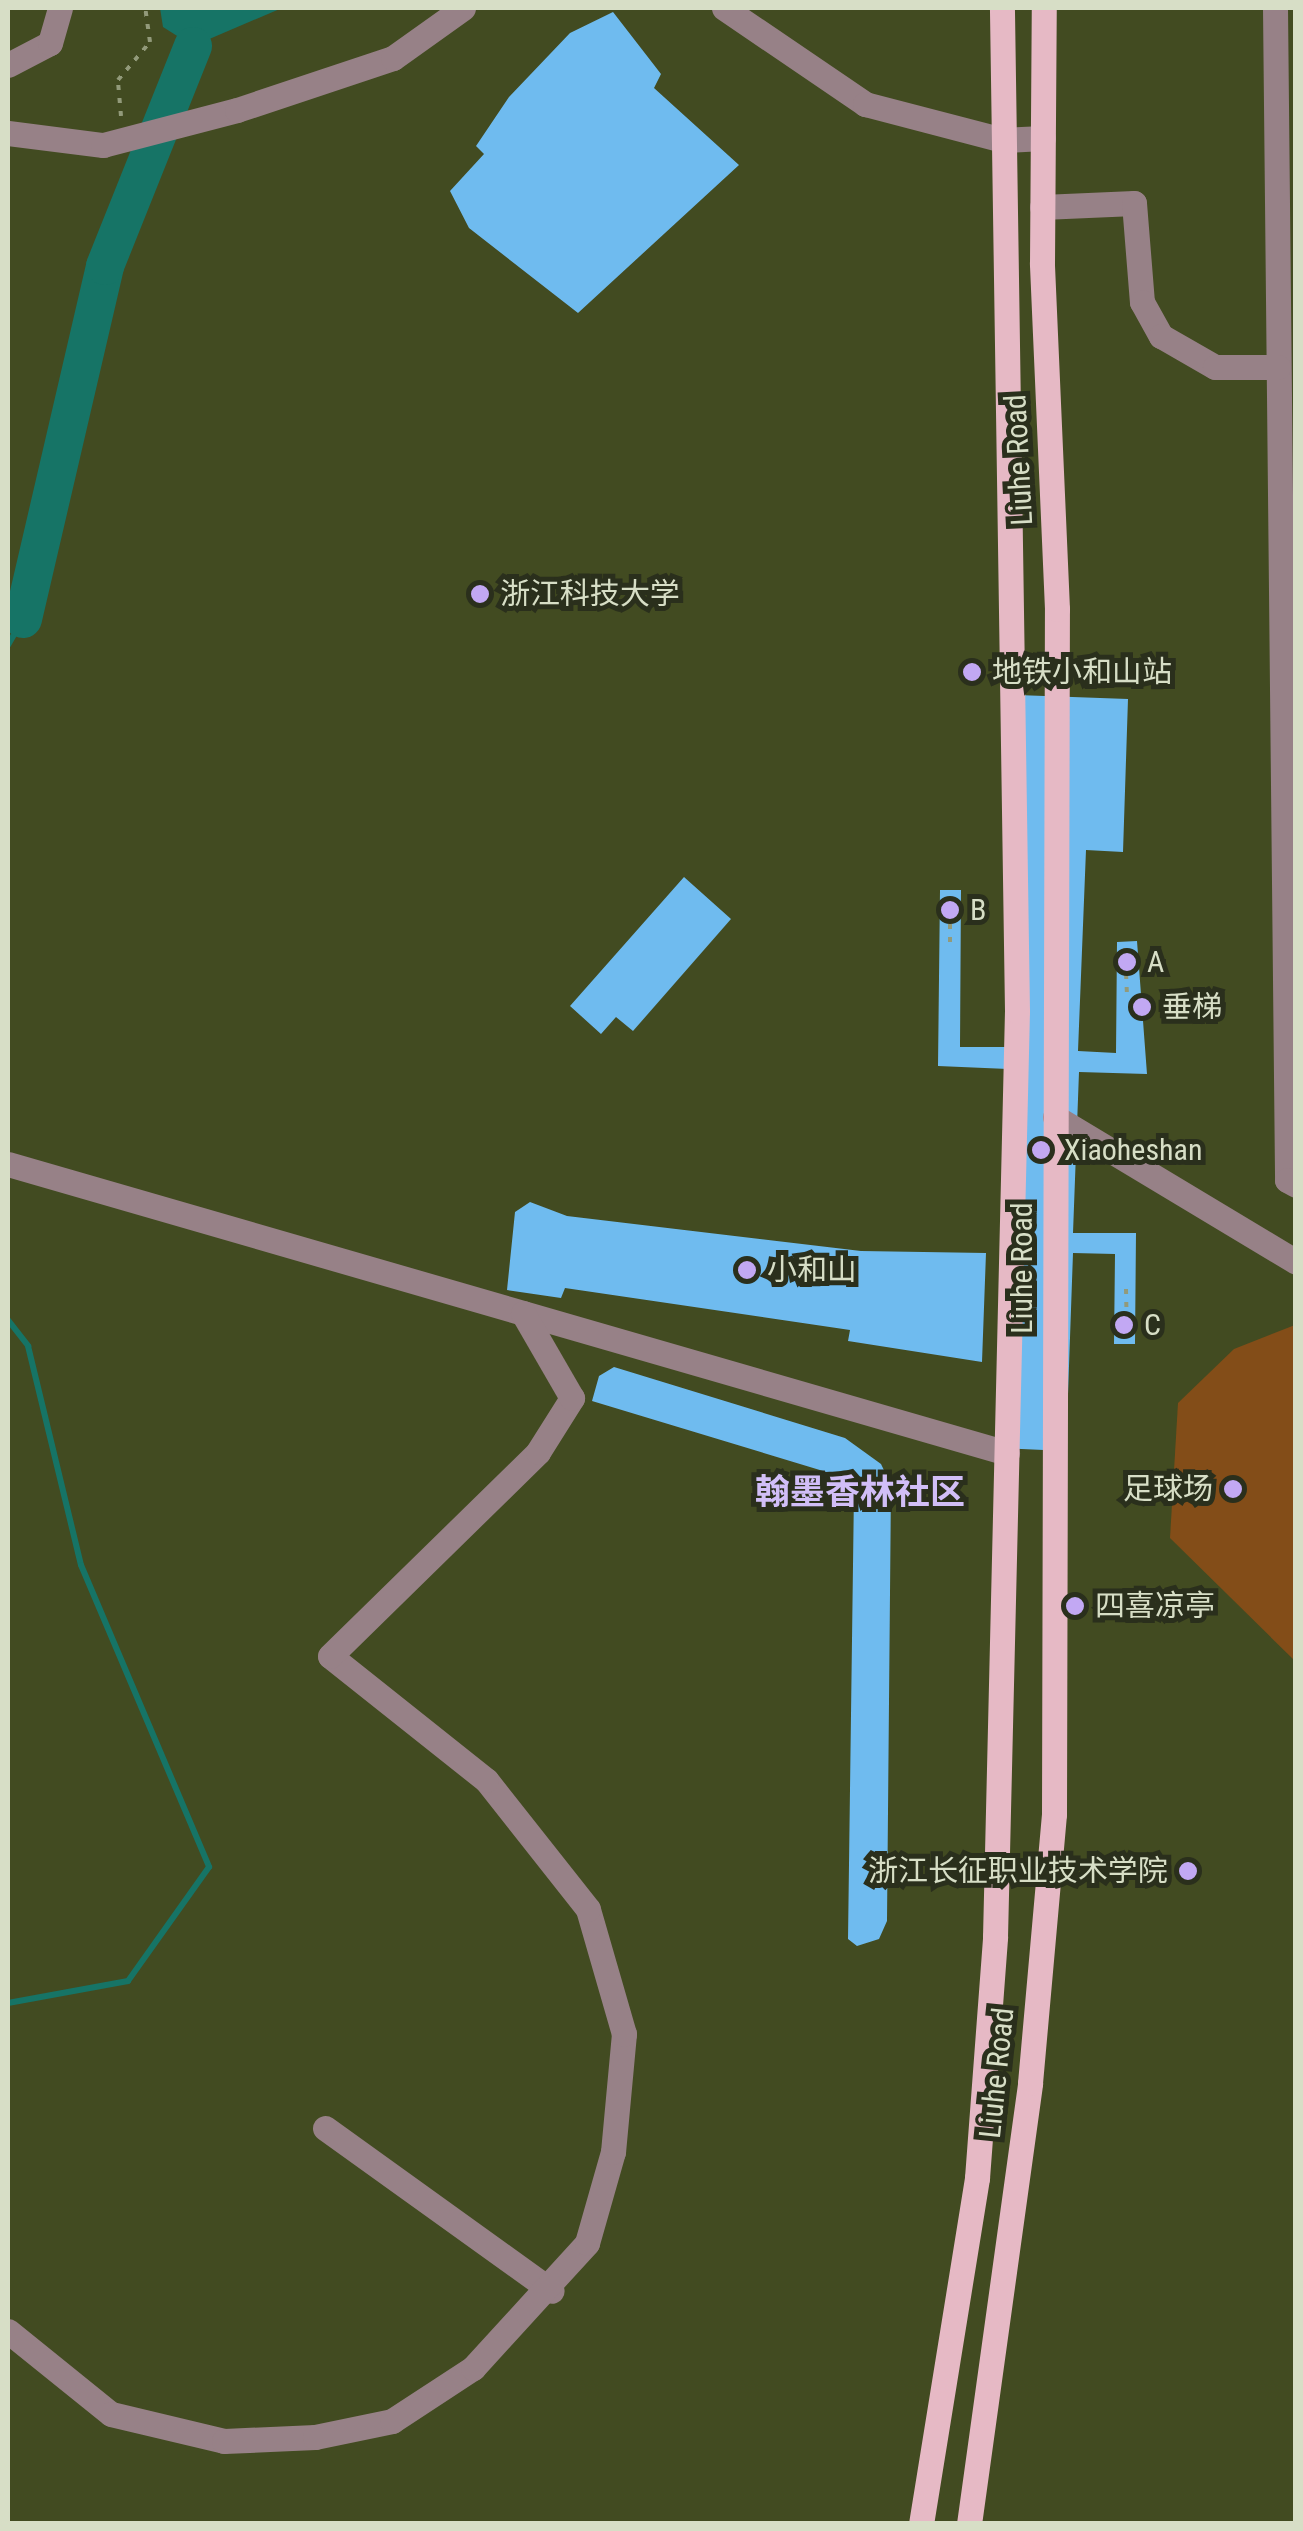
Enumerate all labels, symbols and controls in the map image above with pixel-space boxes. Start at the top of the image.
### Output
street label: Liuhe Road [998,393,1040,527]
place label: 浙江科技大学 [500,576,680,612]
marker: 浙江科技大学 [469,583,491,605]
place label: 地铁小和山站 [992,654,1172,690]
marker: 地铁小和山站 [961,661,983,683]
place label: B [970,892,986,928]
marker: B [939,899,961,921]
place label: A [1147,944,1164,980]
marker: A [1116,951,1138,973]
place label: 垂梯 [1162,989,1222,1025]
marker: 垂梯 [1131,996,1153,1018]
place label: Xiaoheshan [1064,1132,1202,1168]
marker: Xiaoheshan [1028,1137,1054,1163]
street label: Liuhe Road [1004,1202,1040,1334]
place label: 小和山 [767,1252,857,1288]
marker: 小和山 [736,1259,758,1281]
place label: C [1144,1307,1161,1343]
marker: C [1113,1314,1135,1336]
place label: 足球场 [1123,1471,1213,1507]
district label: 翰墨香林社区 [755,1472,965,1514]
marker: 足球场 [1222,1478,1244,1500]
place label: 四喜凉亭 [1095,1588,1215,1624]
marker: 四喜凉亭 [1064,1595,1086,1617]
place label: 浙江长征职业技术学院 [868,1853,1168,1889]
marker: 浙江长征职业技术学院 [1177,1860,1199,1882]
street label: Liuhe Road [972,2006,1022,2140]

